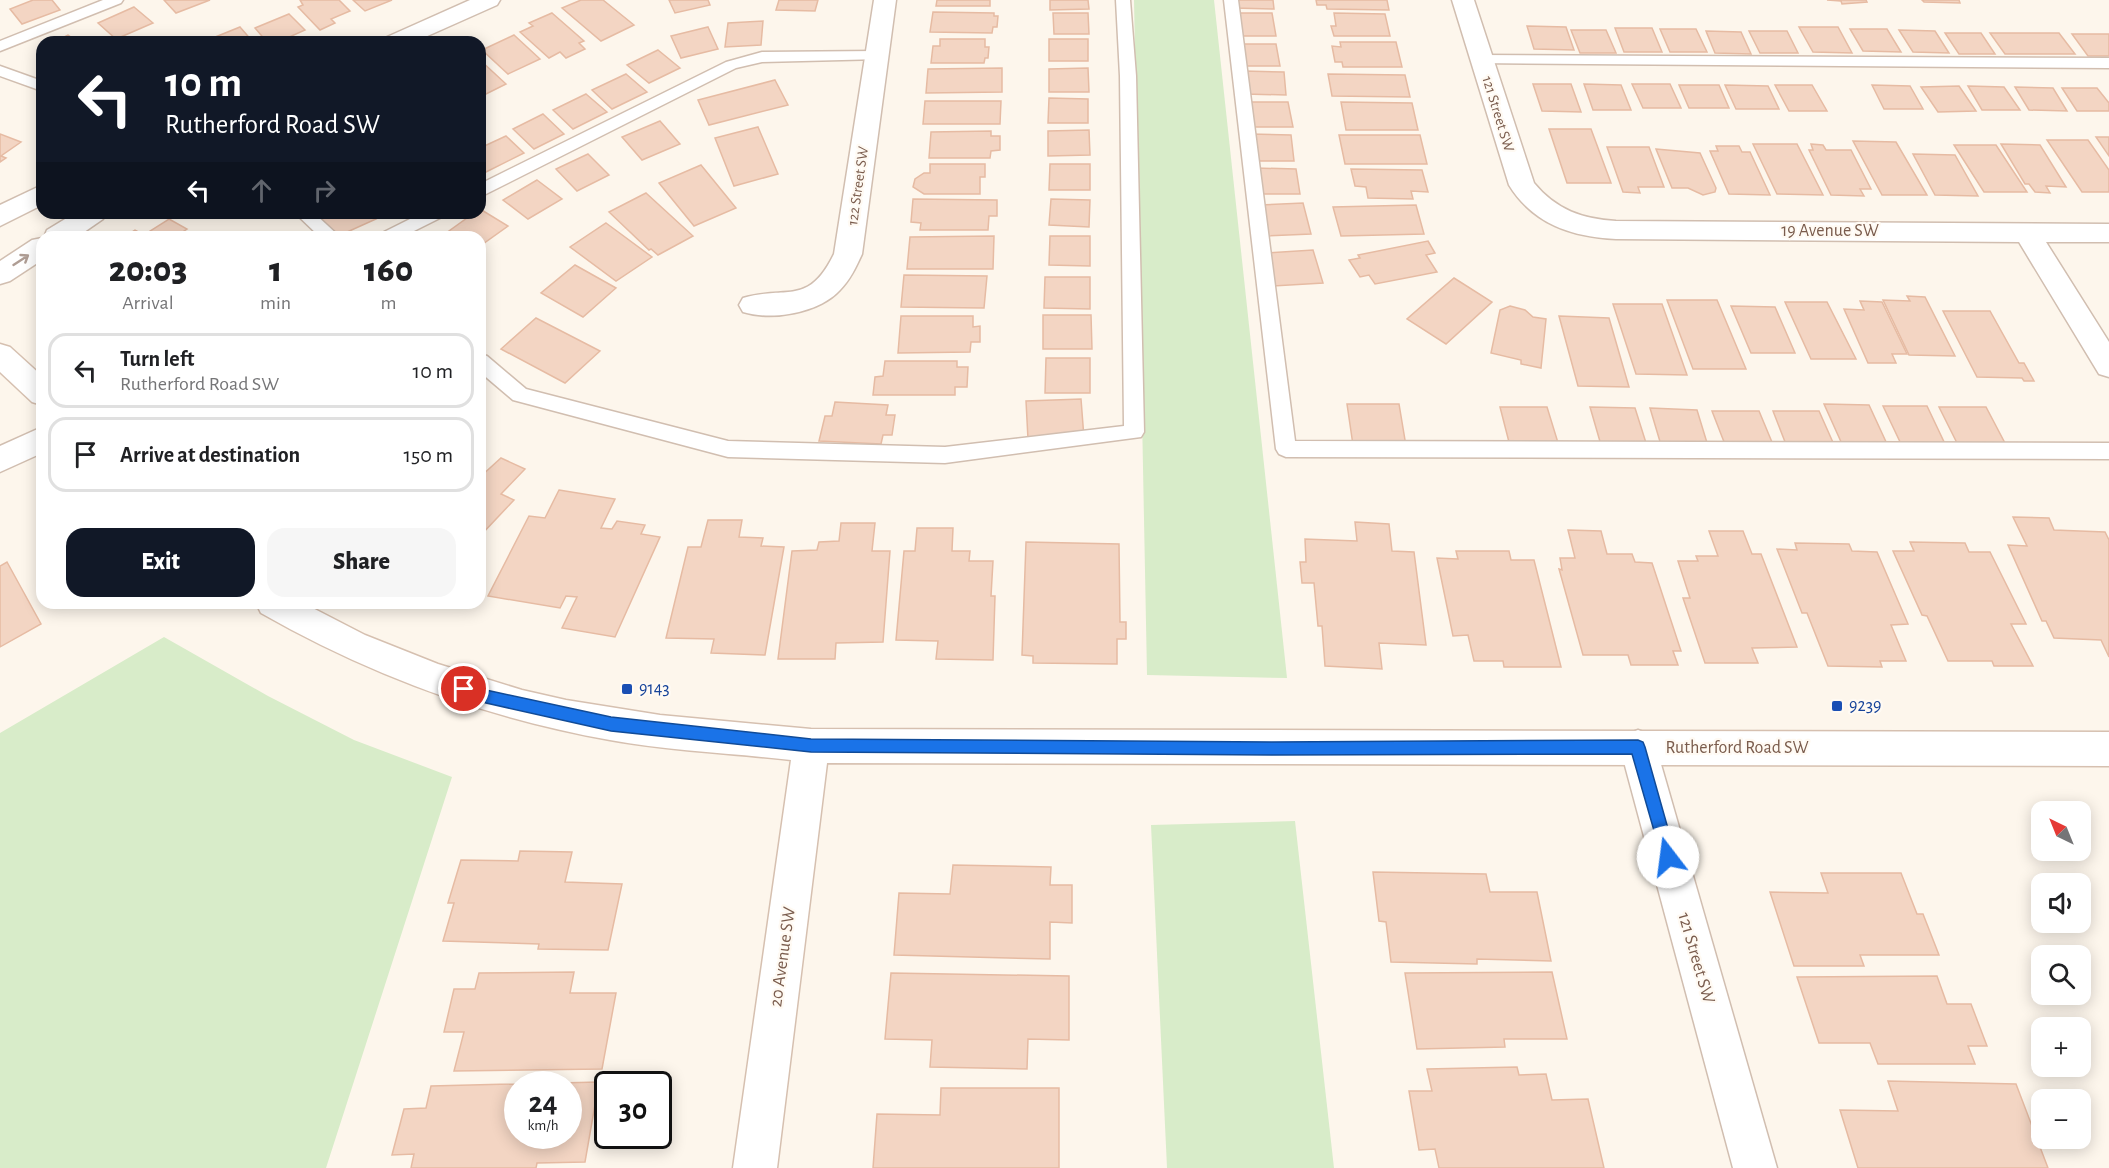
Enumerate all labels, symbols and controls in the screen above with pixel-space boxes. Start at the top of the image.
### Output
icon: left [66,60,144,138]
text: 10 m [165,62,242,104]
street label: 121 Street SW [1479,75,1517,154]
text: Rutherford Road SW [165,111,380,138]
street label: 122 Street SW [845,145,871,226]
icon: left [182,174,215,207]
icon: ahead [245,174,278,207]
icon: right [308,174,341,207]
street label: 19 Avenue SW [1781,222,1879,240]
text: 20:03 [109,252,187,288]
text: 1 [269,252,282,288]
text: 160 [364,252,413,288]
one-way arrow [12,254,29,266]
text: Arrival [122,293,174,313]
text: min [260,293,291,313]
text: m [381,293,397,313]
text: Turn left [120,348,194,370]
icon: left [69,354,102,387]
text: 10 m [413,360,453,382]
text: Rutherford Road SW [120,374,279,394]
icon: arrive [69,438,102,471]
text: Arrive at destination [120,444,300,466]
text: 150 m [403,444,453,466]
button: Exit [66,528,255,597]
button: Share [267,528,456,597]
pin [438,663,489,714]
icon: arrive [447,672,480,705]
place label: 9143 [639,680,670,698]
marker: 9143 [620,682,634,696]
place label: 9239 [1849,697,1882,715]
marker: 9239 [1830,699,1844,713]
street label: Rutherford Road SW [1665,739,1809,757]
north arrow [2031,801,2091,861]
map controls [2031,801,2091,1149]
position arrow [1636,825,1700,889]
button: sound [2031,873,2091,933]
street label: 20 Avenue SW [767,906,799,1008]
street label: 121 Street SW [1674,911,1718,1005]
button: search [2031,945,2091,1005]
button: + [2031,1017,2091,1077]
speed limit sign: 30 [594,1071,672,1149]
text: 24 [528,1088,558,1118]
button: − [2031,1089,2091,1149]
text: km/h [528,1118,558,1133]

